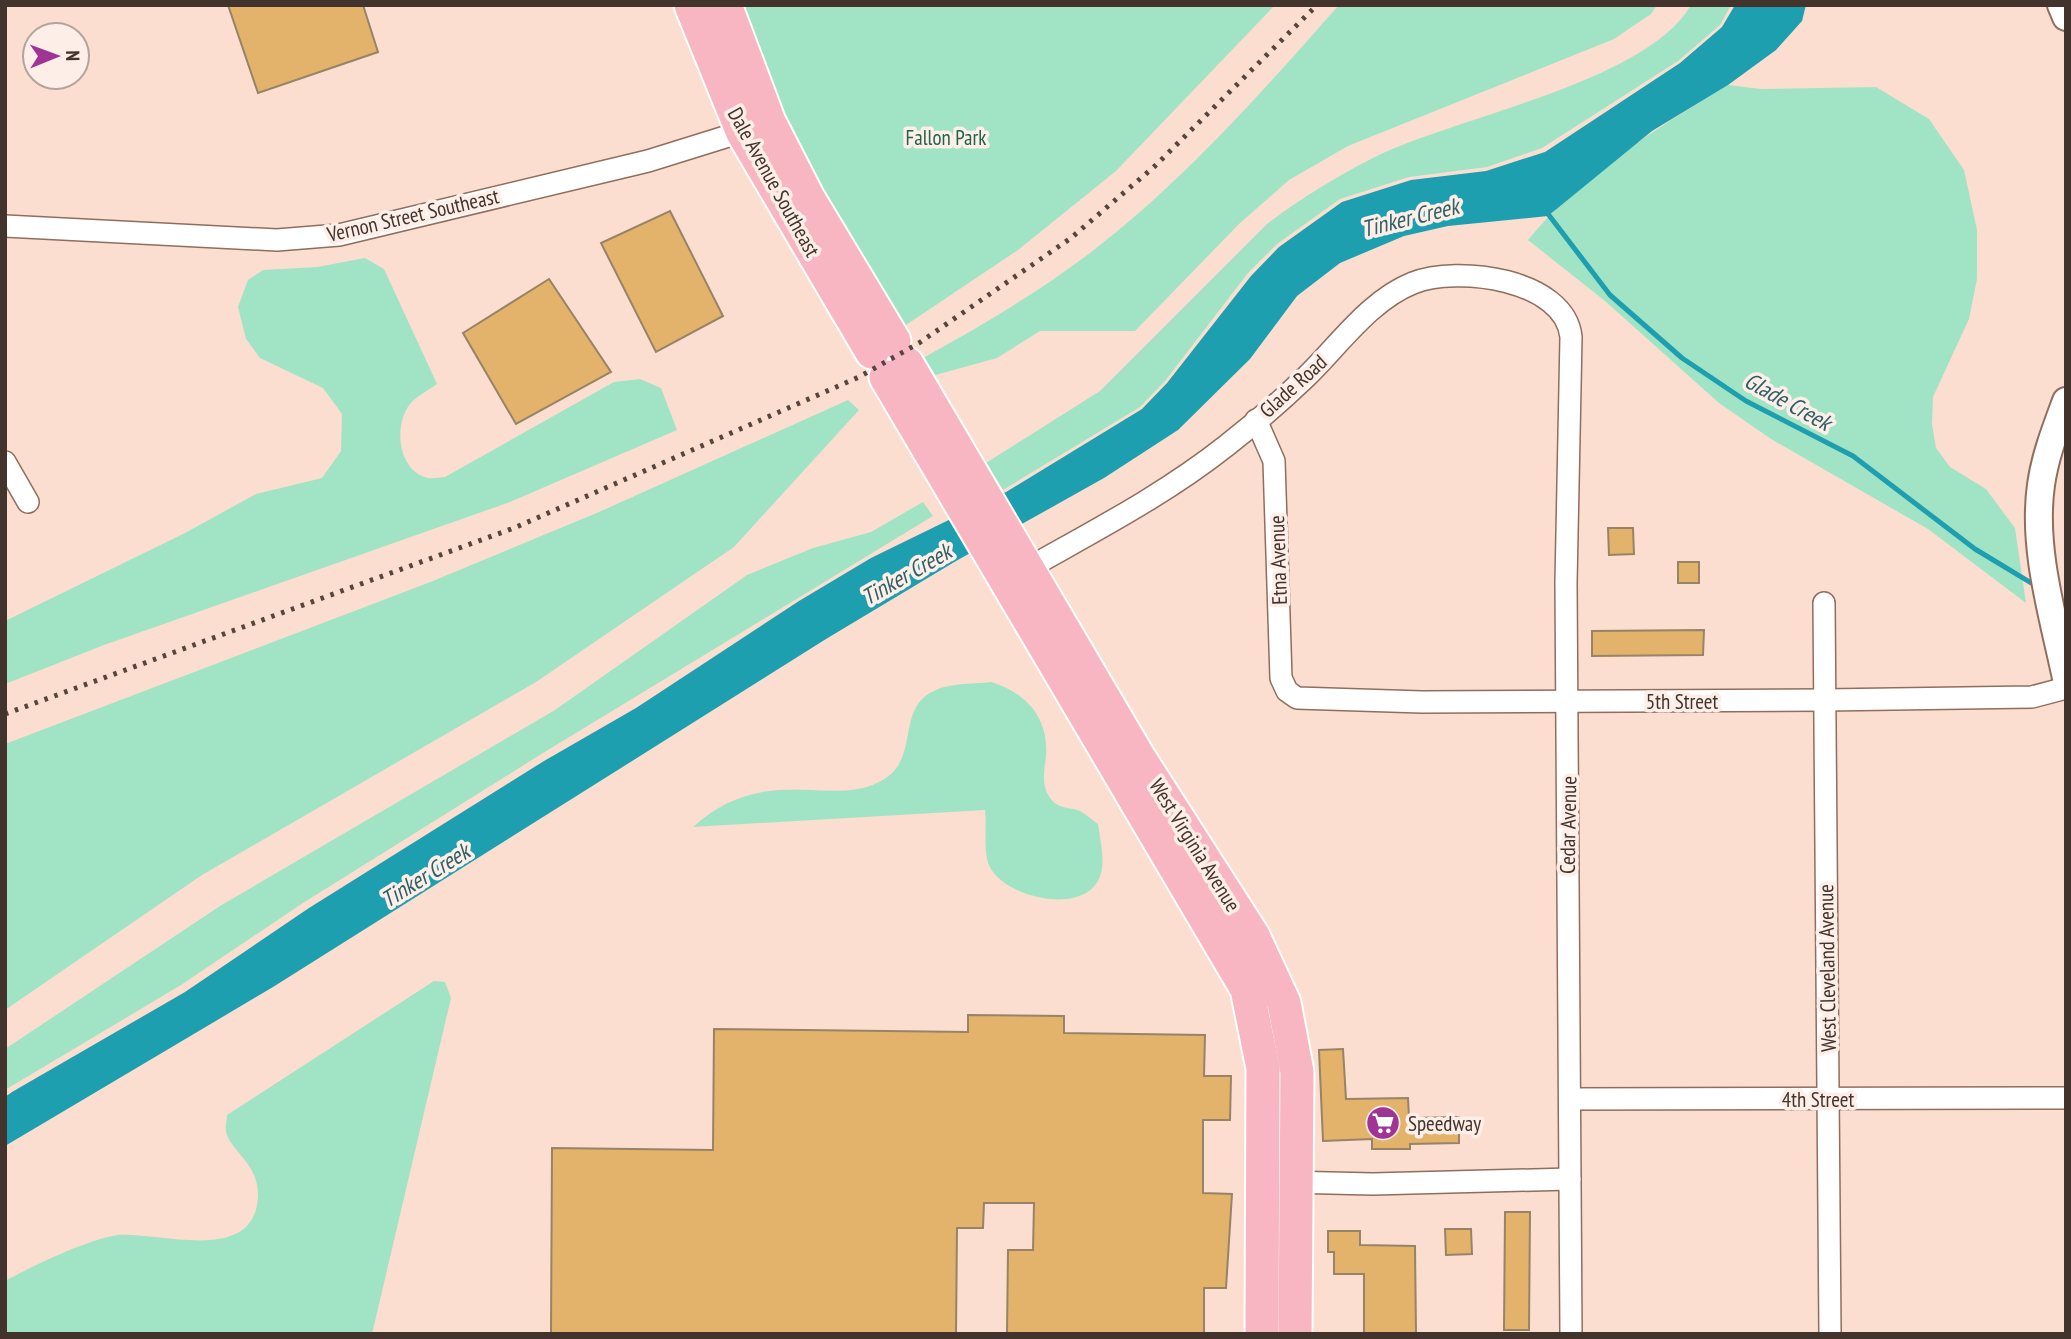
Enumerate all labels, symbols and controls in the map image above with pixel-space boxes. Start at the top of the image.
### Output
north arrow [21,21,91,91]
text: N [61,50,85,61]
street label: Dale Avenue Southeast [722,103,826,262]
park label: Fallon Park [906,124,986,151]
street label: Vernon Street Southeast [324,182,502,248]
water label: Tinker Creek [1358,190,1465,243]
street label: Glade Road [1254,349,1332,423]
water label: Glade Creek [1740,365,1839,438]
street label: Etna Avenue [1263,515,1293,605]
water label: Tinker Creek [856,535,959,611]
street label: 5th Street [1646,688,1718,715]
street label: West Virginia Avenue [1143,774,1247,916]
street label: Cedar Avenue [1554,776,1582,874]
water label: Tinker Creek [375,835,477,914]
street label: West Cleveland Avenue [1812,884,1842,1052]
street label: 4th Street [1782,1086,1854,1113]
supermarket icon: Speedway [1364,1104,1402,1142]
place label: Speedway [1408,1110,1481,1137]

